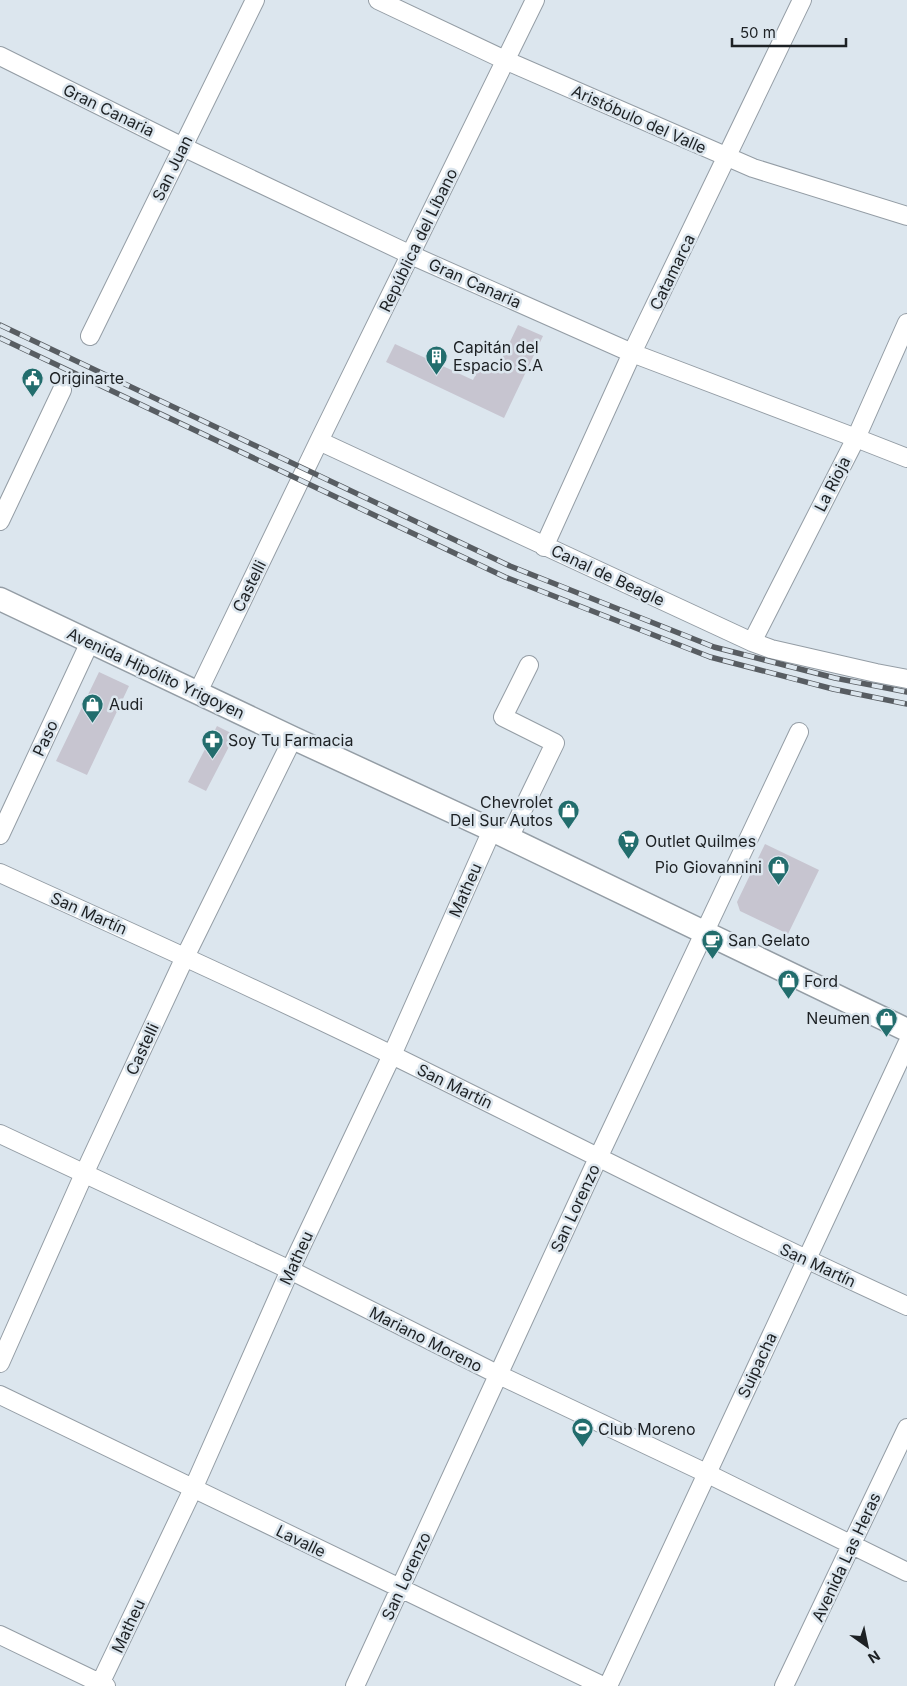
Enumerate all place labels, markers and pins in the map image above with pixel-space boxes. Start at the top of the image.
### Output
place label: Capitán del Espacio S.A [453,337,543,375]
building icon: Capitán del Espacio S.A [425,344,449,375]
public building icon: Originarte [21,366,45,397]
place label: Originarte [49,368,124,388]
shop icon: Audi [81,692,105,723]
place label: Audi [109,694,143,714]
pharmacy icon: Soy Tu Farmacia [200,728,224,759]
place label: Soy Tu Farmacia [228,730,353,750]
place label: Chevrolet Del Sur Autos [450,792,553,830]
shop icon: Chevrolet Del Sur Autos [557,799,581,830]
supermarket icon: Outlet Quilmes [617,829,641,860]
place label: Outlet Quilmes [645,831,756,851]
shop icon: Pio Giovannini [766,855,790,886]
place label: Pio Giovannini [655,857,762,877]
cafe icon: San Gelato [700,928,724,959]
place label: San Gelato [728,930,810,950]
shop icon: Ford [776,969,800,1000]
place label: Ford [804,971,838,991]
shop icon: Neumen [874,1006,898,1037]
place label: Neumen [806,1008,870,1028]
sports icon: Club Moreno [570,1417,594,1448]
place label: Club Moreno [598,1419,696,1439]

